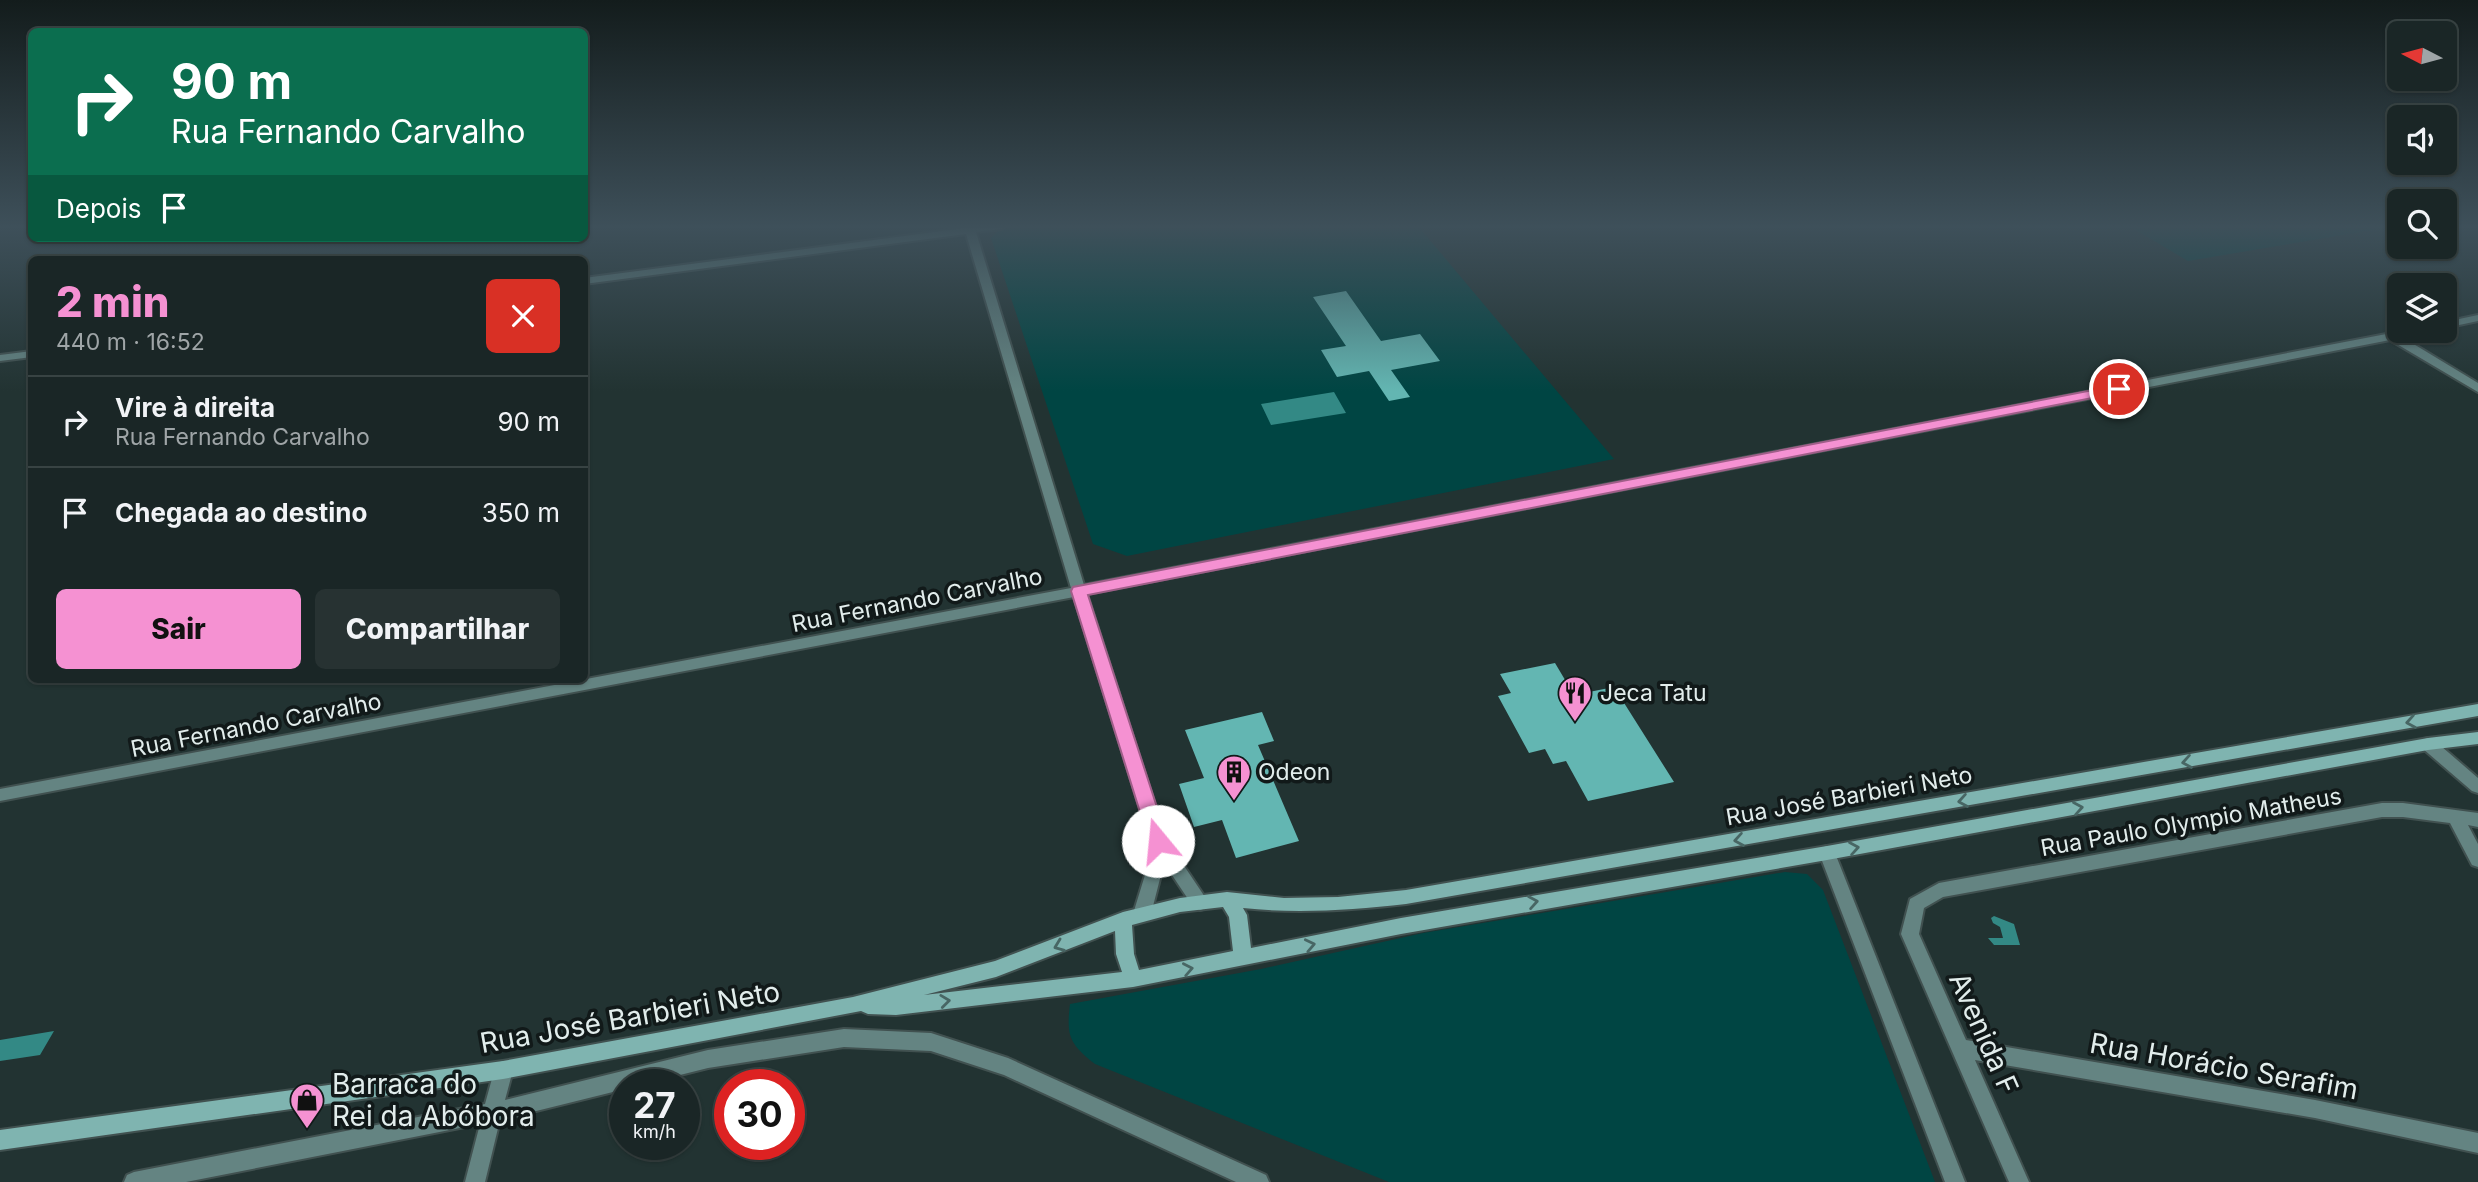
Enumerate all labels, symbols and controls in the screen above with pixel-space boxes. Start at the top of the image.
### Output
north arrow [2387,21,2457,91]
map controls [2387,21,2457,343]
text: 90 m [171,52,292,111]
icon: right [56,56,147,147]
button: sound [2387,105,2457,175]
text: Rua Fernando Carvalho [171,112,525,151]
icon: arrive [155,189,193,227]
button: search [2387,189,2457,259]
text: Depois [56,193,141,224]
button: layers [2387,273,2457,343]
text: 2 min [56,276,170,327]
button: close [486,279,560,353]
text: 440 m · 16:52 [56,328,205,356]
pin [2089,359,2149,419]
icon: arrive [2100,370,2138,408]
text: Vire à direita [115,392,275,423]
icon: right [56,403,94,441]
text: 90 m [497,406,560,437]
text: Rua Fernando Carvalho [115,423,370,451]
icon: arrive [56,494,94,532]
text: Chegada ao destino [115,497,367,528]
text: 350 m [482,497,560,528]
street label: Rua Fernando Carvalho [789,562,1045,638]
button: Sair [56,589,301,669]
button: Compartilhar [315,589,560,669]
restaurant icon: Jeca Tatu [1556,674,1594,723]
place label: Jeca Tatu [1600,679,1707,707]
street label: Rua Fernando Carvalho [128,687,384,763]
one-way arrow [2405,714,2417,729]
building icon: Odeon [1215,753,1253,802]
one-way arrow [2181,754,2193,769]
place label: Odeon [1258,758,1330,786]
street label: Rua José Barbieri Neto [1724,761,1974,831]
street label: Rua Paulo Olympio Matheus [2038,782,2344,862]
one-way arrow [1957,793,1969,808]
one-way arrow [2072,801,2084,816]
position arrow [1121,804,1195,878]
one-way arrow [1733,832,1745,847]
one-way arrow [1848,841,1860,856]
one-way arrow [1527,896,1539,911]
one-way arrow [1054,937,1066,951]
one-way arrow [1304,939,1316,954]
one-way arrow [1182,962,1194,977]
street label: Avenida F [1942,967,2026,1099]
street label: Rua José Barbieri Neto [477,974,783,1060]
one-way arrow [939,994,951,1009]
street label: Rua Horácio Serafim [2087,1026,2361,1106]
place label: Barraca do Rei da Abóbora [332,1067,535,1133]
speed limit sign: 30 [714,1069,805,1160]
shop icon: Barraca do Rei da Abóbora [288,1081,326,1130]
text: 27 [633,1084,676,1126]
text: km/h [633,1121,676,1142]

